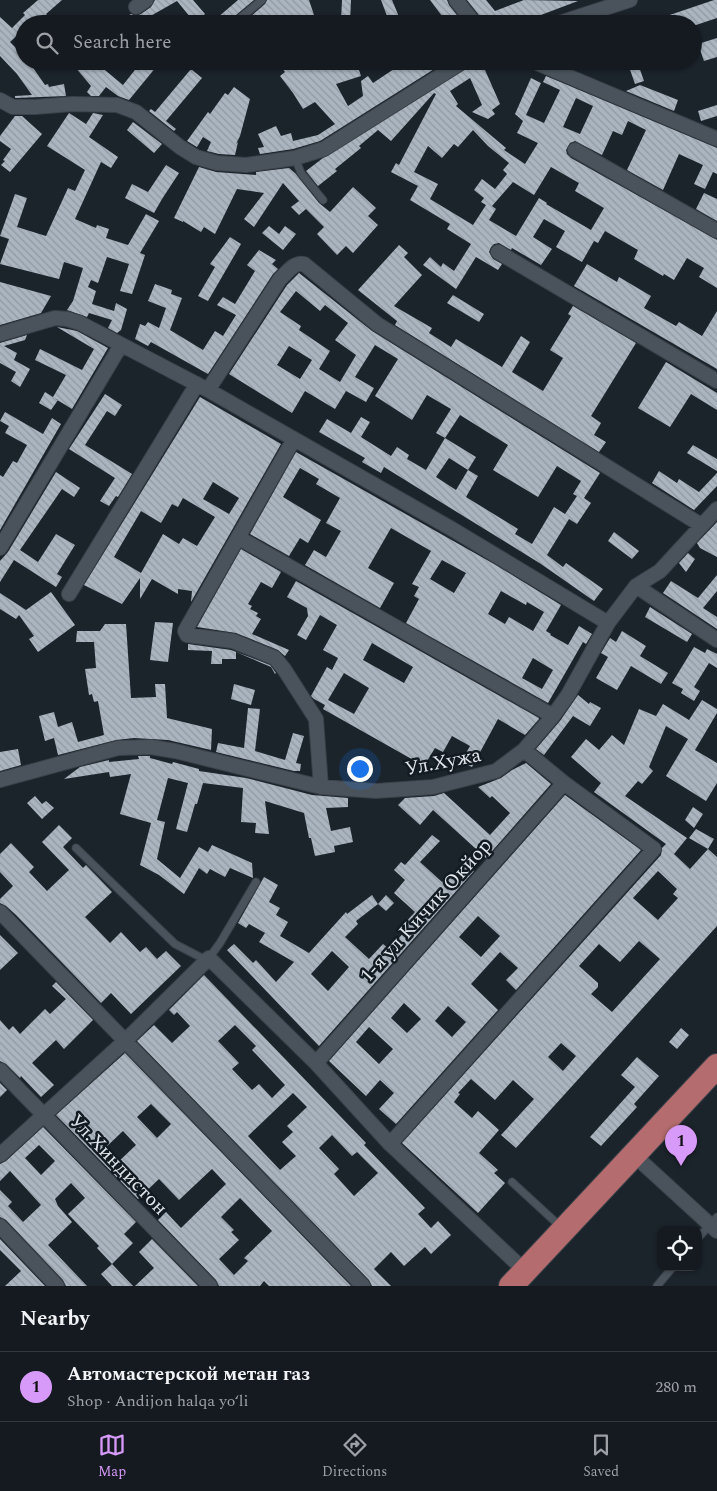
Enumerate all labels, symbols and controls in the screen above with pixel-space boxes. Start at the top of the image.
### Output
search box [15,15,702,70]
text: Search here [73,28,172,57]
icon: search [33,29,61,57]
street label: Ул.Хужа [403,740,484,784]
your location [347,756,373,782]
street label: 1-я ул Кичик Окйор [353,832,499,990]
street label: Ул.Хиндистон [62,1107,175,1222]
pin: 1 [665,1125,697,1166]
map controls [657,1226,702,1271]
button: locate [657,1226,702,1271]
text: Nearby [20,1303,90,1335]
text: Автомастерской метан газ [67,1360,310,1389]
text: 1 [32,1375,40,1399]
text: 280 m [655,1375,697,1399]
text: Shop · Andijon halqa yo‘li [67,1389,248,1413]
tab: Map [98,1431,126,1482]
tab: Directions [322,1431,387,1482]
tab: Saved [583,1431,619,1482]

